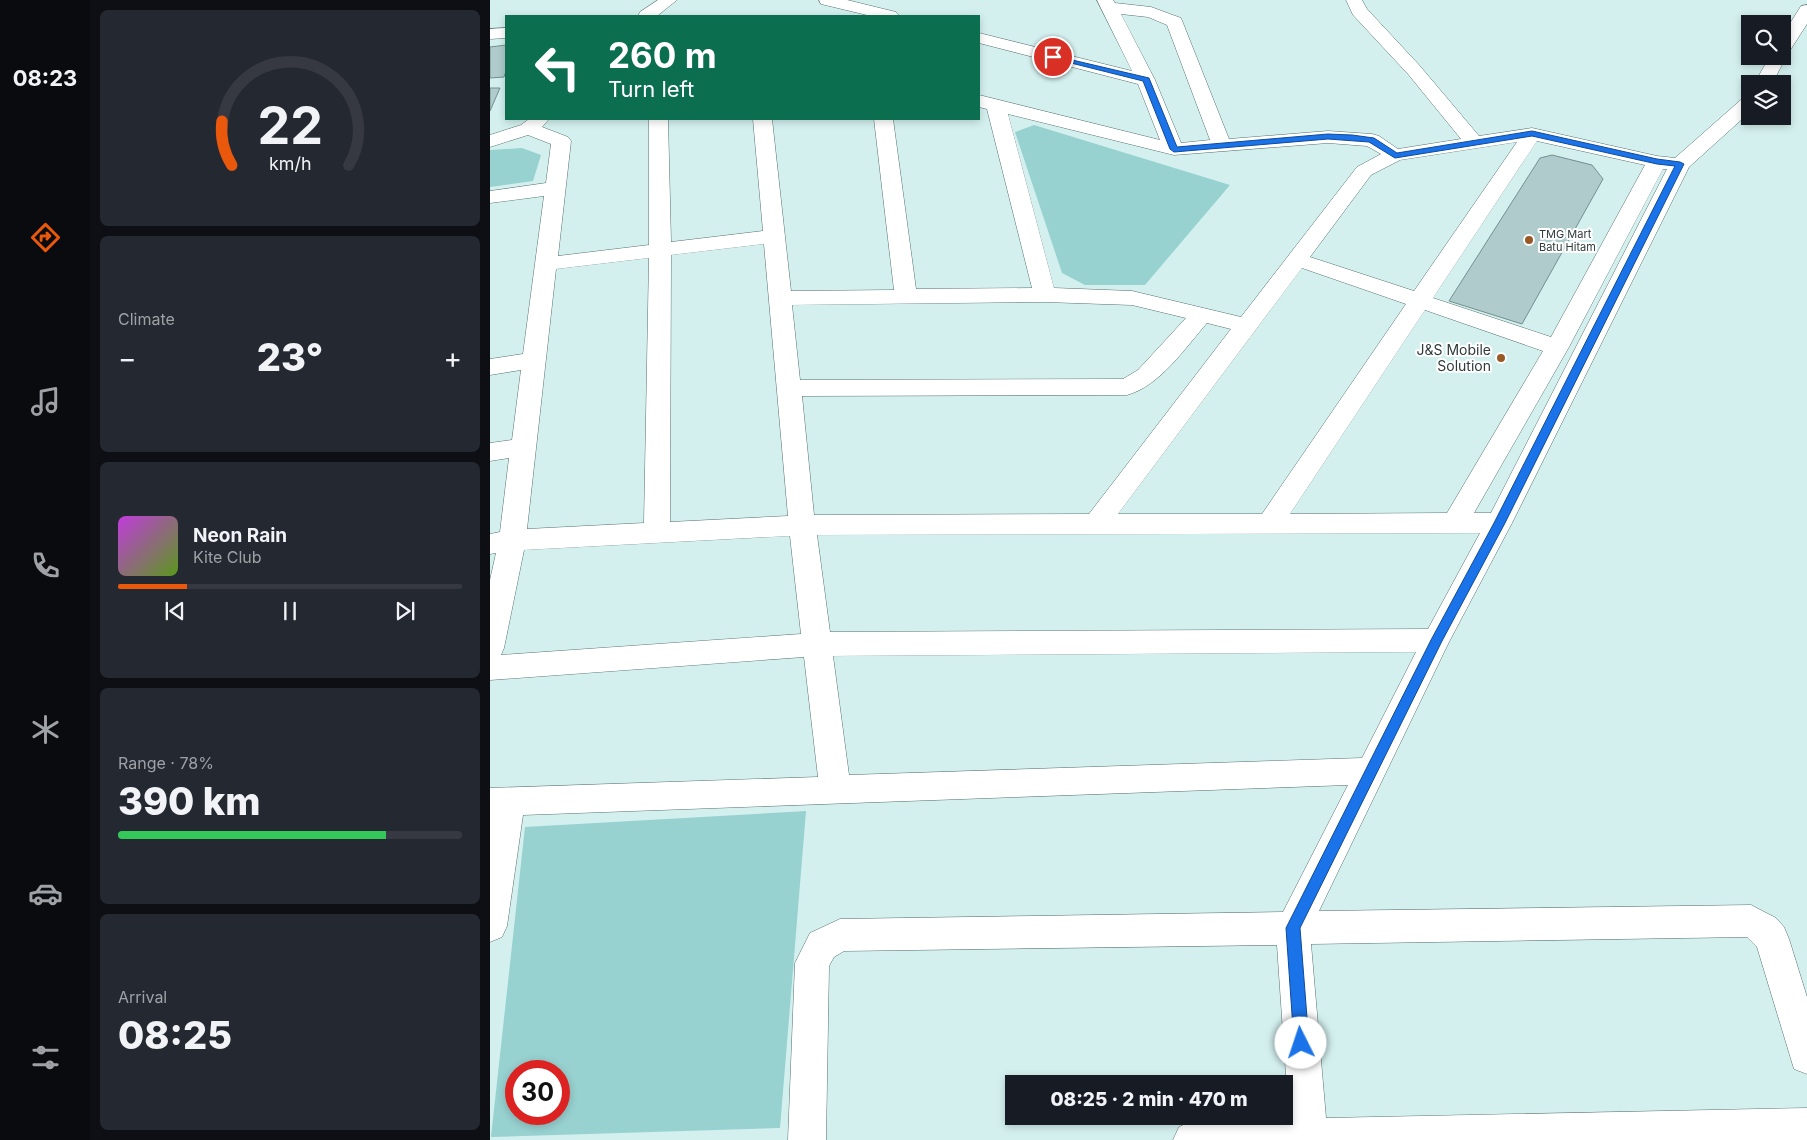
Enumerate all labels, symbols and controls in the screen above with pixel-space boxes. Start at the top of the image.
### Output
map controls [1741,15,1791,125]
button: search [1741,15,1791,65]
text: 260 m [608,34,717,76]
icon: left [525,35,590,100]
pin [1032,36,1074,78]
icon: arrive [1039,43,1067,71]
text: 08:23 [13,65,77,91]
button: layers [1741,75,1791,125]
text: Turn left [608,76,694,102]
text: 22 [257,94,323,157]
text: km/h [269,153,311,174]
icon: directions [28,220,63,255]
place label: TMG Mart Batu Hitam [1539,227,1596,254]
marker: TMG Mart Batu Hitam [1523,234,1535,246]
text: Climate [118,309,175,329]
text: 23° [257,334,323,380]
text: − [118,341,137,375]
text: + [443,341,462,375]
place label: J&S Mobile Solution [1417,341,1491,374]
marker: J&S Mobile Solution [1495,352,1507,364]
icon: music [28,384,63,419]
text: Neon Rain [193,524,287,547]
text: Kite Club [193,547,262,567]
icon: phone [28,548,63,583]
icon: previous [161,597,189,625]
icon: pause [276,597,304,625]
icon: next [391,597,419,625]
icon: climate [28,712,63,747]
text: Range · 78% [118,753,214,773]
text: 390 km [118,778,260,824]
icon: car [28,876,63,911]
text: Arrival [118,987,167,1007]
text: 08:25 [118,1012,232,1058]
position arrow [1274,1016,1326,1068]
icon: filters [28,1040,63,1075]
speed limit sign: 30 [505,1060,570,1125]
text: 08:25 · 2 min · 470 m [1050,1088,1248,1111]

